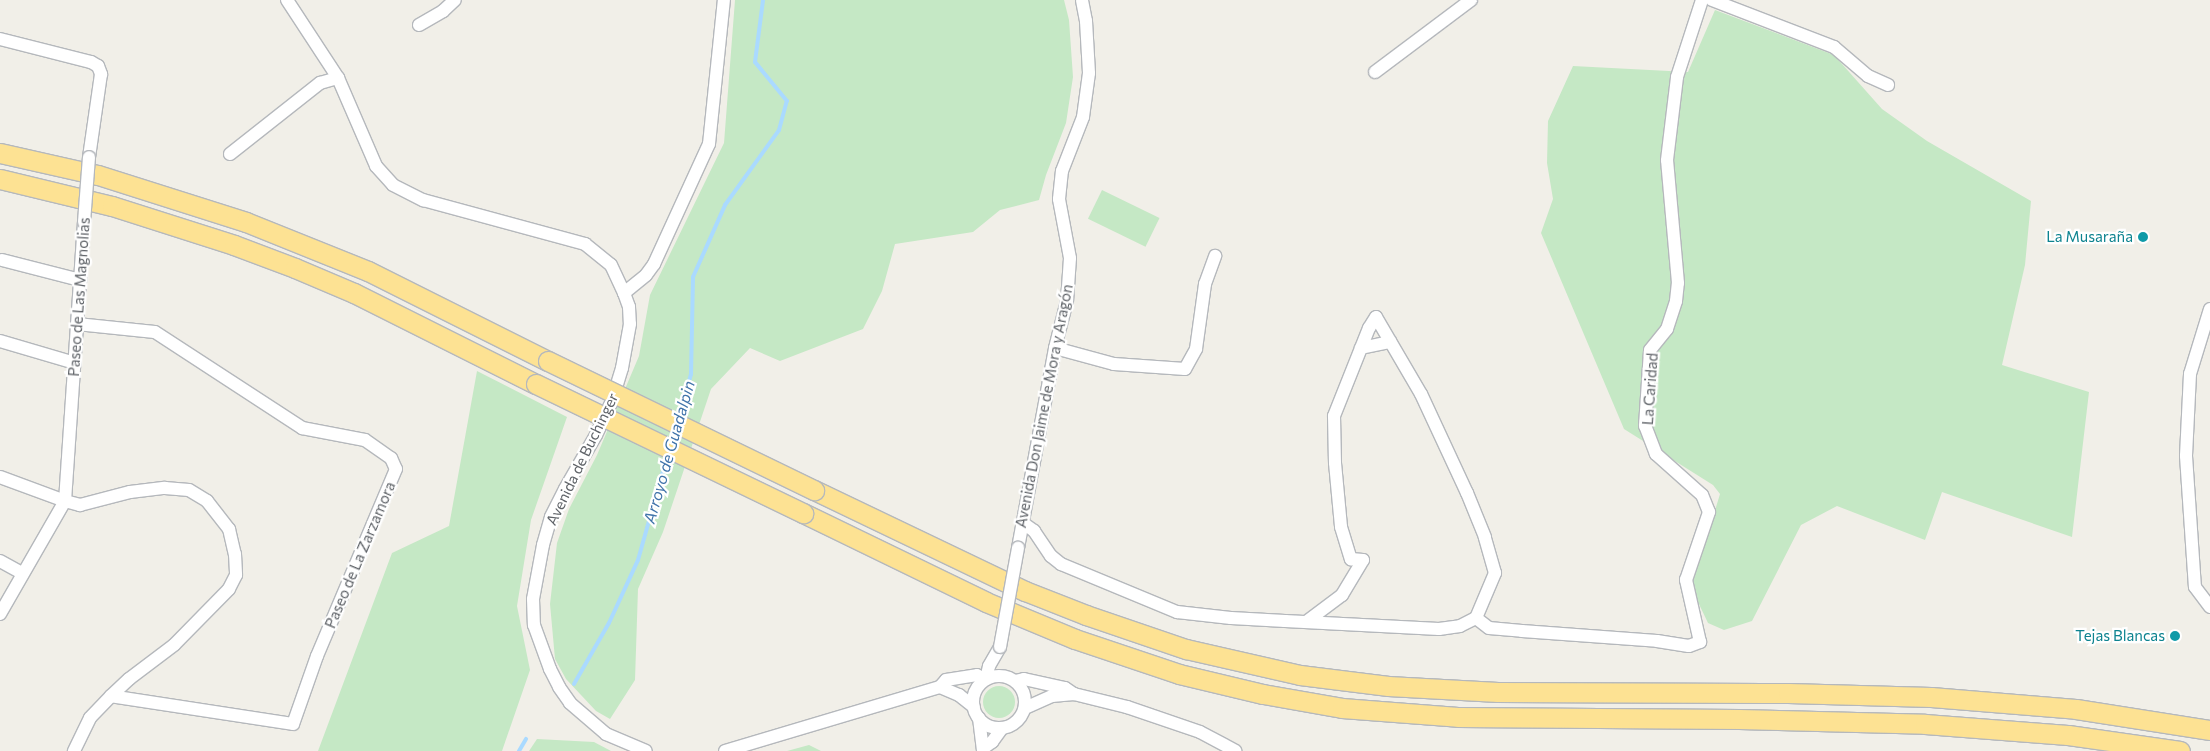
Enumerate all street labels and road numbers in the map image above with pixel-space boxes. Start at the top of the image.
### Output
street label: Paseo de Las Magnolias [64,217,94,377]
street label: Avenida Don Jaime de Mora y Aragón [1012,283,1076,529]
street label: La Caridad [1638,352,1662,426]
street label: Avenida de Buchinger [542,390,622,528]
street label: Paseo de La Zarzamora [321,479,399,631]

